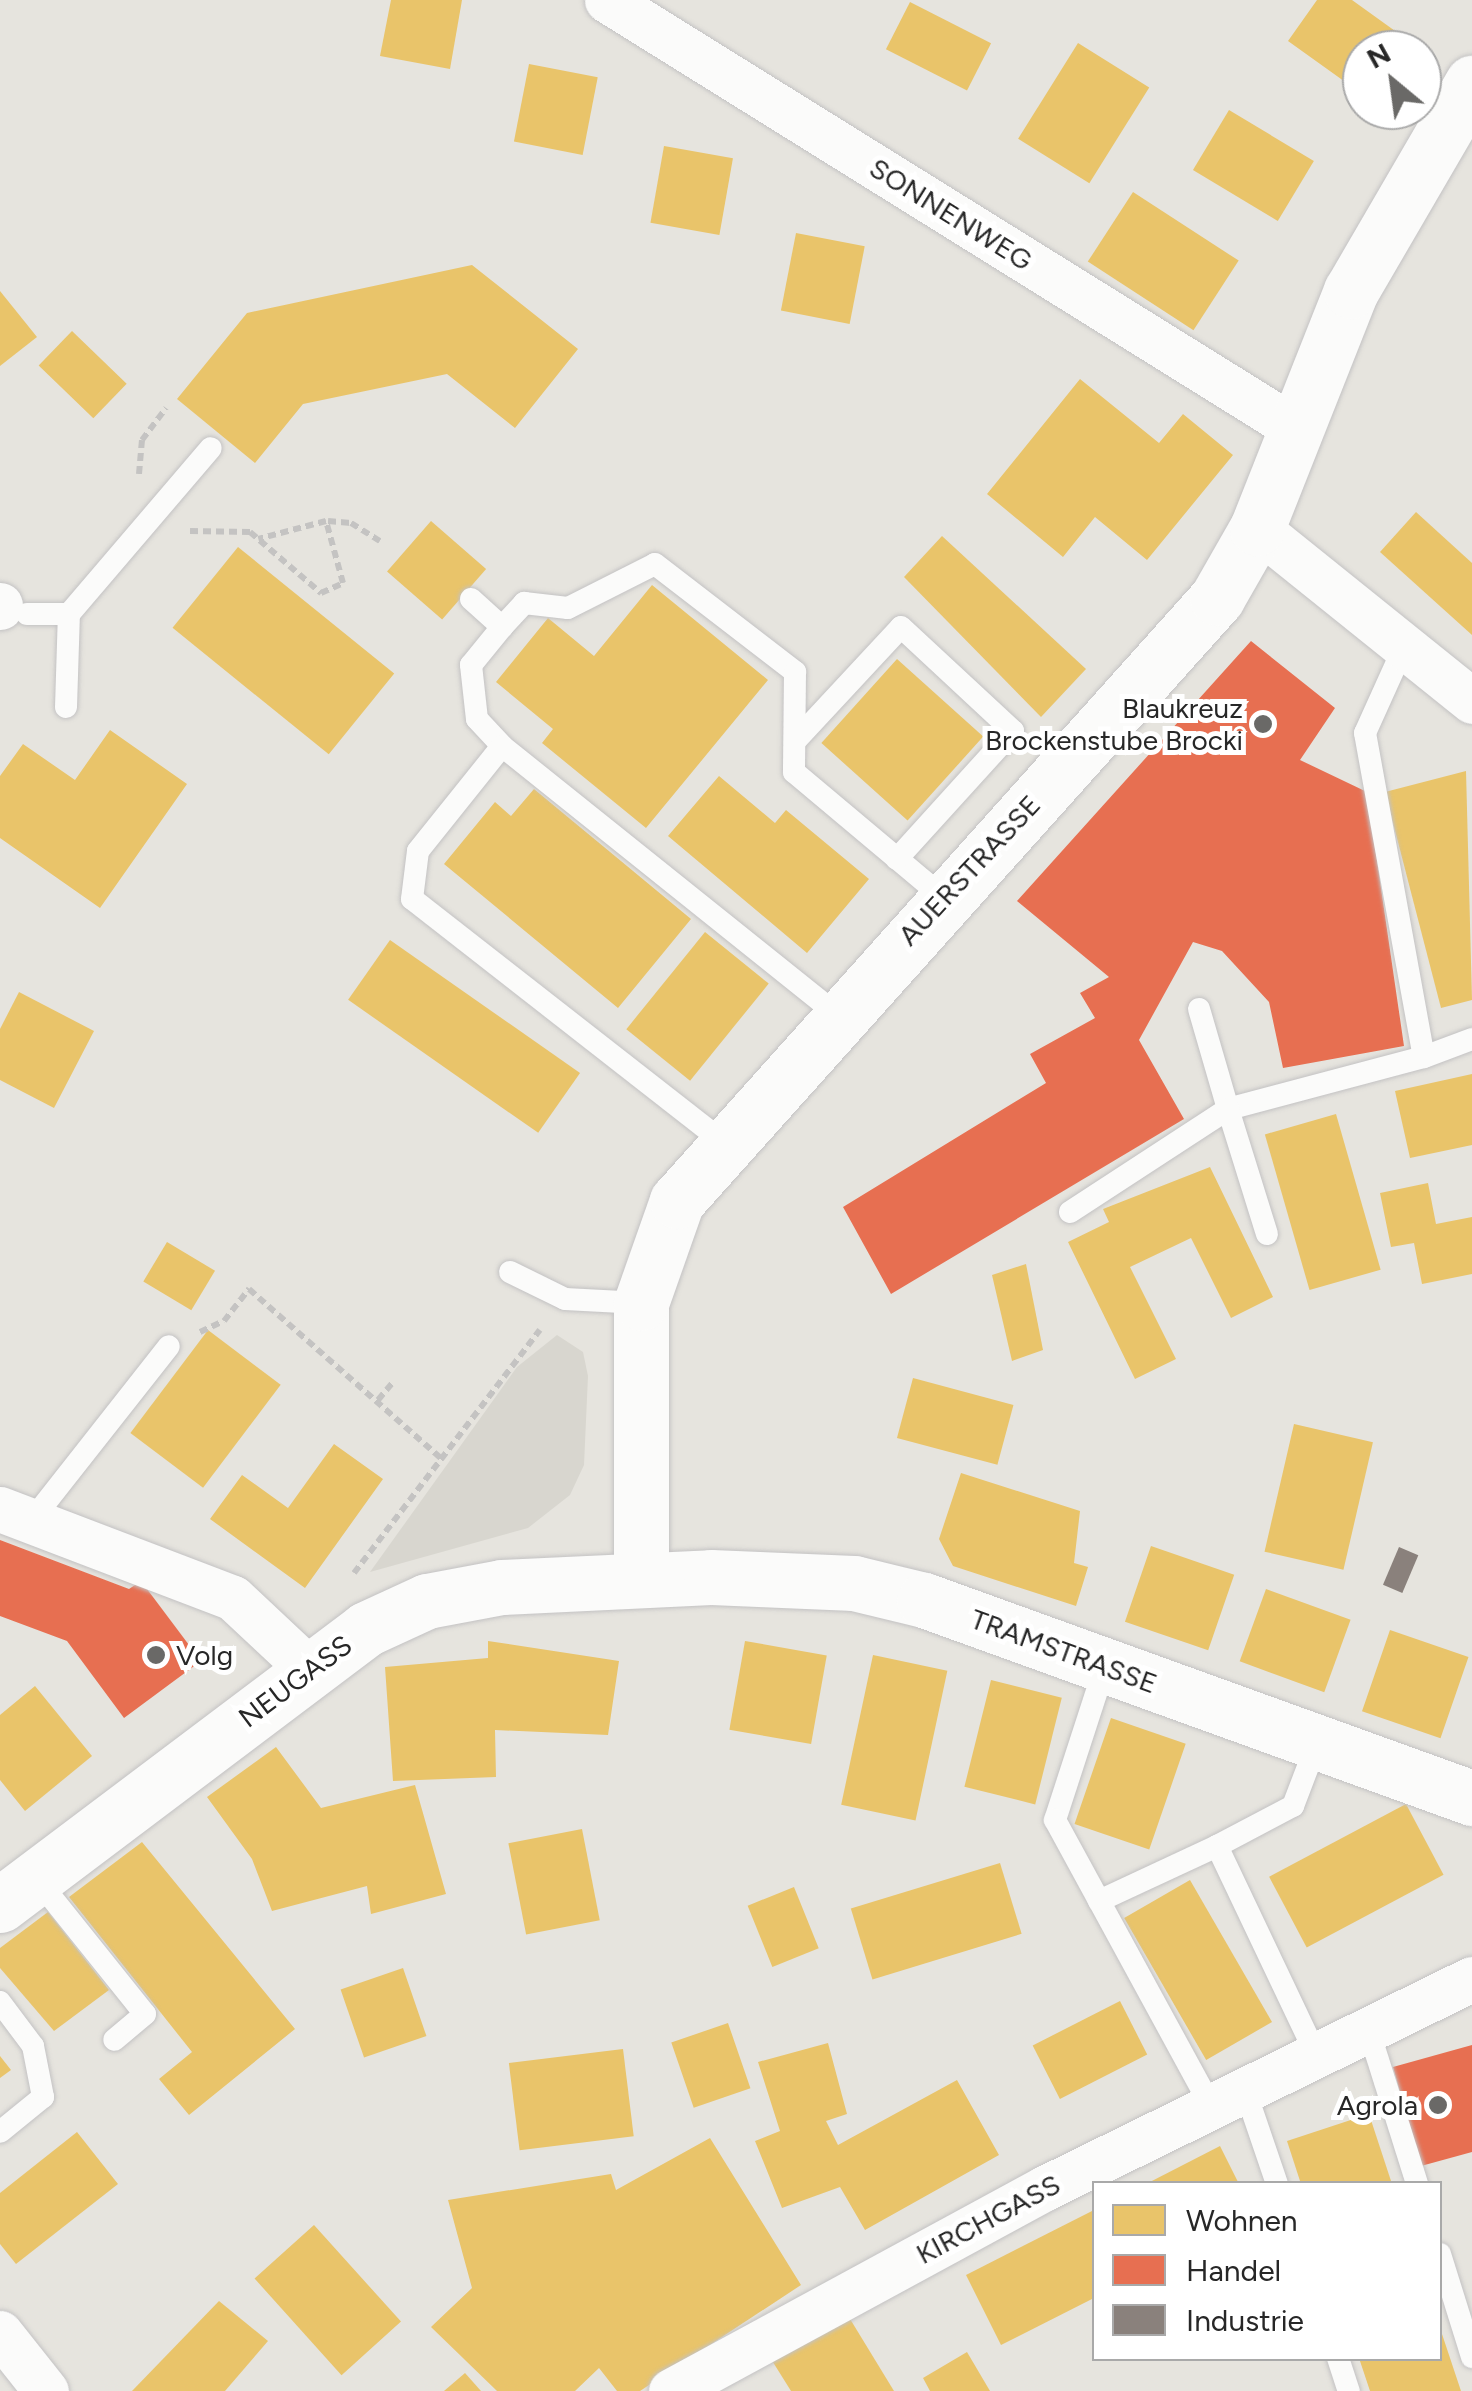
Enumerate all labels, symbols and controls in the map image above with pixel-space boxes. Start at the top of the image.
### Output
north arrow [1342,30,1442,130]
text: N [1361,35,1396,76]
street label: SONNENWEG [864,151,1038,277]
place label: Blaukreuz Brockenstube Brocki [985,691,1243,757]
marker: Blaukreuz Brockenstube Brocki [1252,713,1274,735]
street label: AUERSTRASSE [891,788,1047,952]
street label: TRAMSTRASSE [966,1602,1162,1700]
street label: NEUGASS [232,1628,358,1734]
place label: Volg [176,1638,233,1672]
marker: Volg [145,1644,167,1666]
place label: Agrola [1337,2088,1418,2122]
marker: Agrola [1427,2094,1449,2116]
street label: KIRCHGASS [910,2167,1066,2271]
legend [1092,2181,1442,2361]
text: Wohnen [1186,2202,1298,2239]
text: Handel [1186,2252,1281,2289]
text: Industrie [1186,2302,1304,2339]

